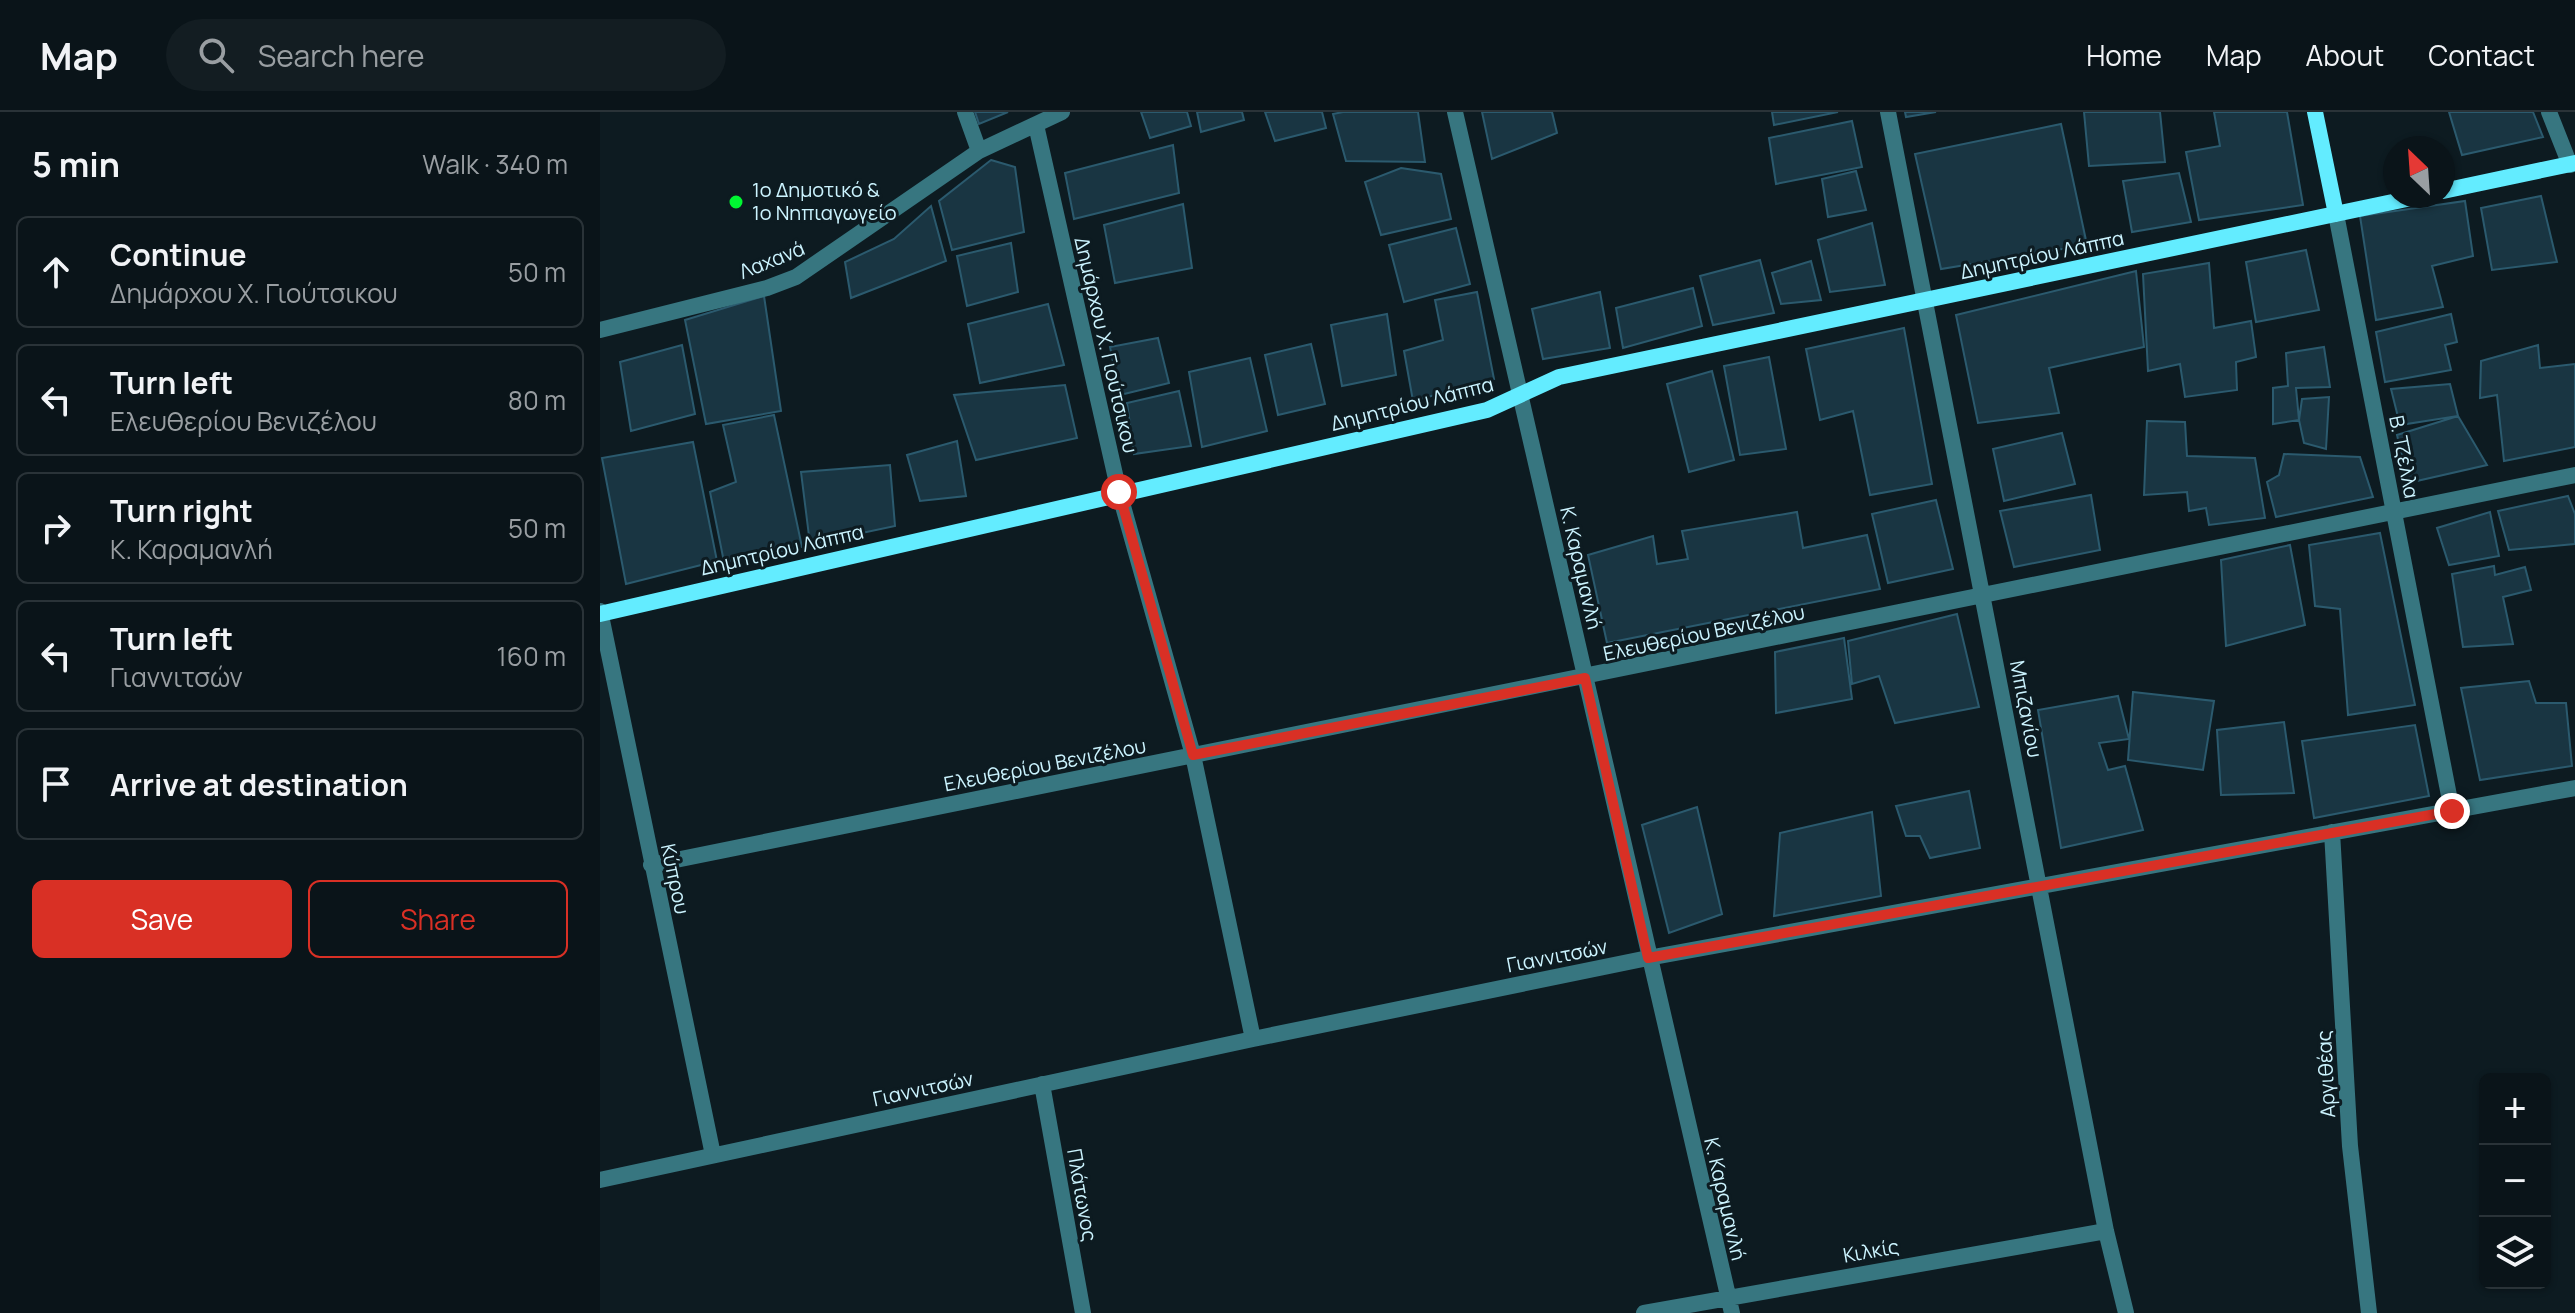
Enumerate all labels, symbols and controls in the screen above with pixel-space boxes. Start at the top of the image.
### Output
search box [166,19,726,91]
text: Map [40,29,118,81]
icon: search [194,33,238,77]
text: Search here [258,35,425,76]
text: Home [2086,36,2162,74]
text: Map [2206,36,2262,74]
text: About [2306,36,2384,74]
text: Contact [2428,36,2535,74]
north arrow [2383,136,2455,208]
text: 5 min [32,141,120,187]
text: Walk · 340 m [422,146,568,182]
place label: 1ο Δημοτικό & 1ο Νηπιαγωγείο [752,176,897,226]
marker: 1ο Δημοτικό & 1ο Νηπιαγωγείο [727,193,745,211]
street label: Δημητρίου Λάππα [1957,224,2126,285]
text: Continue [110,234,246,275]
street label: Λαχανά [735,234,809,285]
street label: Δημάρχου Χ. Γιούτσικου [1068,234,1145,456]
icon: ahead [34,250,78,294]
text: 50 m [508,254,566,290]
text: Δημάρχου Χ. Γιούτσικου [110,275,398,311]
text: Turn left [110,362,233,403]
street label: Δημητρίου Λάππα [1328,370,1496,437]
icon: left [34,378,78,422]
text: 80 m [508,382,566,418]
text: Ελευθερίου Βενιζέλου [110,403,377,439]
street label: Β. Τζέλλα [2383,413,2426,501]
route start [1101,474,1137,510]
text: Turn right [110,490,253,531]
street label: Κ. Καραμανλή [1554,504,1609,632]
icon: right [34,506,78,550]
text: 50 m [508,510,566,546]
street label: Δημητρίου Λάππα [697,518,866,581]
text: Κ. Καραμανλή [110,531,273,567]
street label: Ελευθερίου Βενιζέλου [1601,598,1807,667]
text: Turn left [110,618,233,659]
icon: left [34,634,78,678]
text: 160 m [497,638,566,674]
street label: Μπιζανίου [2004,658,2049,760]
text: Γιαννιτσών [110,659,243,695]
street label: Ελευθερίου Βενιζέλου [942,732,1148,797]
icon: arrive [34,762,78,806]
text: Arrive at destination [110,764,408,805]
route end [2434,793,2470,829]
street label: Κύπρου [655,841,696,917]
button: Save [32,880,292,958]
button: Share [308,880,568,958]
street label: Γιαννιτσών [1504,933,1610,979]
street label: Αργιθέας [2310,1030,2341,1118]
street label: Γιαννιτσών [870,1065,976,1112]
map controls [2479,1073,2551,1289]
button: + [2479,1073,2551,1145]
street label: Κ. Καραμανλή [1698,1135,1753,1263]
button: − [2479,1145,2551,1217]
street label: Πλάτωνος [1061,1146,1104,1243]
button: layers [2479,1217,2551,1289]
street label: Κιλκίς [1841,1232,1901,1269]

